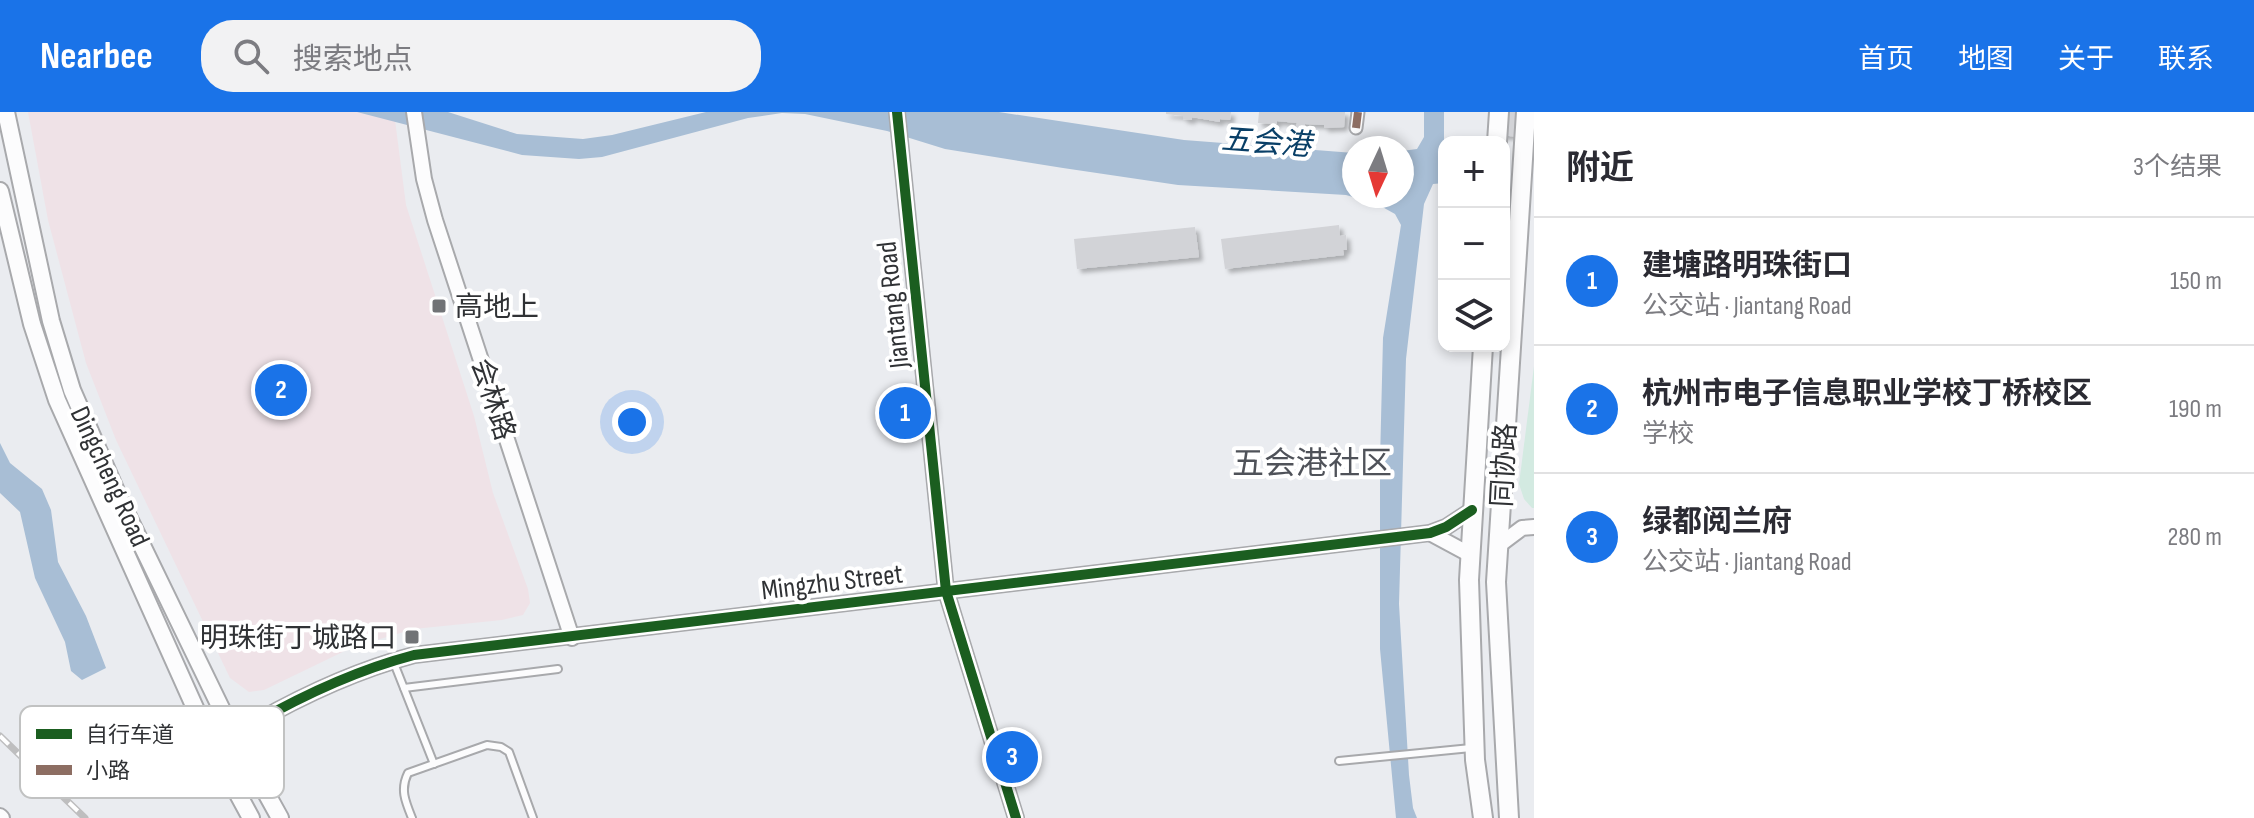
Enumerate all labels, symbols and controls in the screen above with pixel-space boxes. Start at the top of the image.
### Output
search box [201,20,761,92]
text: Nearbee [40,34,153,79]
icon: search [229,34,273,78]
text: 搜索地点 [293,42,413,78]
text: 首页 [1858,43,1914,76]
text: 地图 [1958,43,2014,76]
text: 关于 [2058,43,2114,76]
text: 联系 [2158,43,2214,76]
water label: 五会港 [1220,122,1316,164]
north arrow [1342,136,1414,208]
map controls [1438,136,1510,352]
button: + [1438,136,1510,208]
text: 附近 [1566,148,1634,189]
text: 3个结果 [2133,152,2222,183]
button: − [1438,208,1510,280]
street label: Jiantang Road [870,240,917,371]
text: 建塘路明珠街口 [1642,248,1852,284]
text: 1 [1587,266,1597,297]
text: 150 m [2170,266,2222,297]
button: layers [1438,280,1510,352]
place label: 高地上 [455,291,539,324]
text: 公交站 · Jiantang Road [1642,291,1852,322]
marker: 高地上 [430,297,448,315]
street label: 会林路 [464,354,521,445]
pin: 2 [255,360,307,420]
text: 杭州市电子信息职业学校丁桥校区 [1642,376,2092,412]
pin: 1 [879,383,931,443]
text: 2 [1586,394,1598,425]
text: 190 m [2169,394,2222,425]
street label: Dingcheng Road [63,401,156,552]
your location [612,402,652,442]
text: 学校 [1642,419,1694,450]
street label: 同协路 [1486,422,1523,508]
district label: 五会港社区 [1232,445,1392,484]
text: 绿都阅兰府 [1642,504,1792,540]
text: 3 [1586,522,1598,553]
text: 280 m [2167,522,2222,553]
text: 公交站 · Jiantang Road [1642,547,1852,578]
street label: Mingzhu Street [760,557,905,608]
place label: 明珠街丁城路口 [200,622,396,655]
marker: 明珠街丁城路口 [403,628,421,646]
legend [20,706,284,798]
text: 自行车道 [86,722,174,749]
pin: 3 [986,727,1038,787]
text: 小路 [86,758,130,785]

